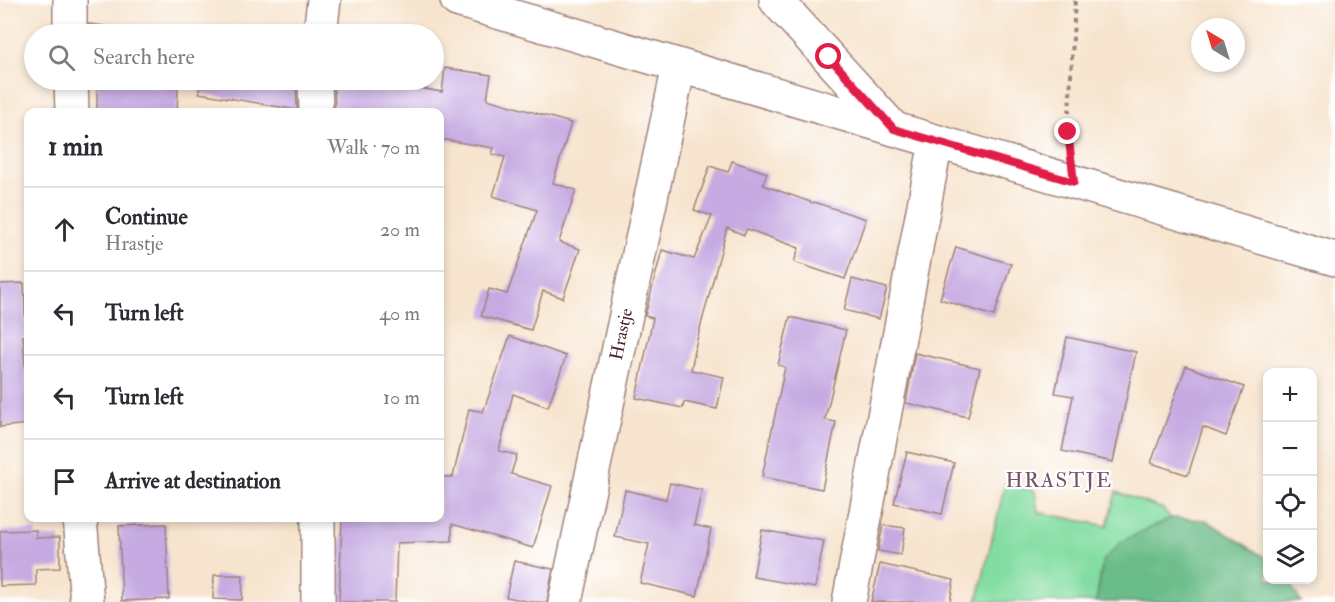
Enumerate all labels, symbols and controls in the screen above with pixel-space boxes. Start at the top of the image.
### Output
north arrow [1191,18,1245,72]
search box [24,24,444,90]
icon: search [45,41,78,74]
text: Search here [93,43,195,71]
route start [815,43,841,69]
route end [1054,118,1080,144]
text: 1 min [48,131,103,163]
text: Walk · 70 m [327,135,420,160]
text: Continue [105,203,188,231]
icon: ahead [48,213,81,246]
text: 20 m [380,217,420,242]
text: Hrastje [105,231,163,256]
icon: left [48,297,81,330]
text: Turn left [105,299,184,327]
text: 40 m [379,301,420,326]
street label: Hrastje [605,306,638,362]
map controls [1263,368,1317,584]
button: + [1263,368,1317,422]
icon: left [48,381,81,414]
text: Turn left [105,383,184,411]
text: 10 m [383,385,420,410]
button: − [1263,422,1317,476]
icon: arrive [48,465,81,498]
text: Arrive at destination [105,467,281,495]
district label: HRASTJE [1005,467,1113,494]
button: locate [1263,476,1317,530]
button: layers [1263,530,1317,584]

